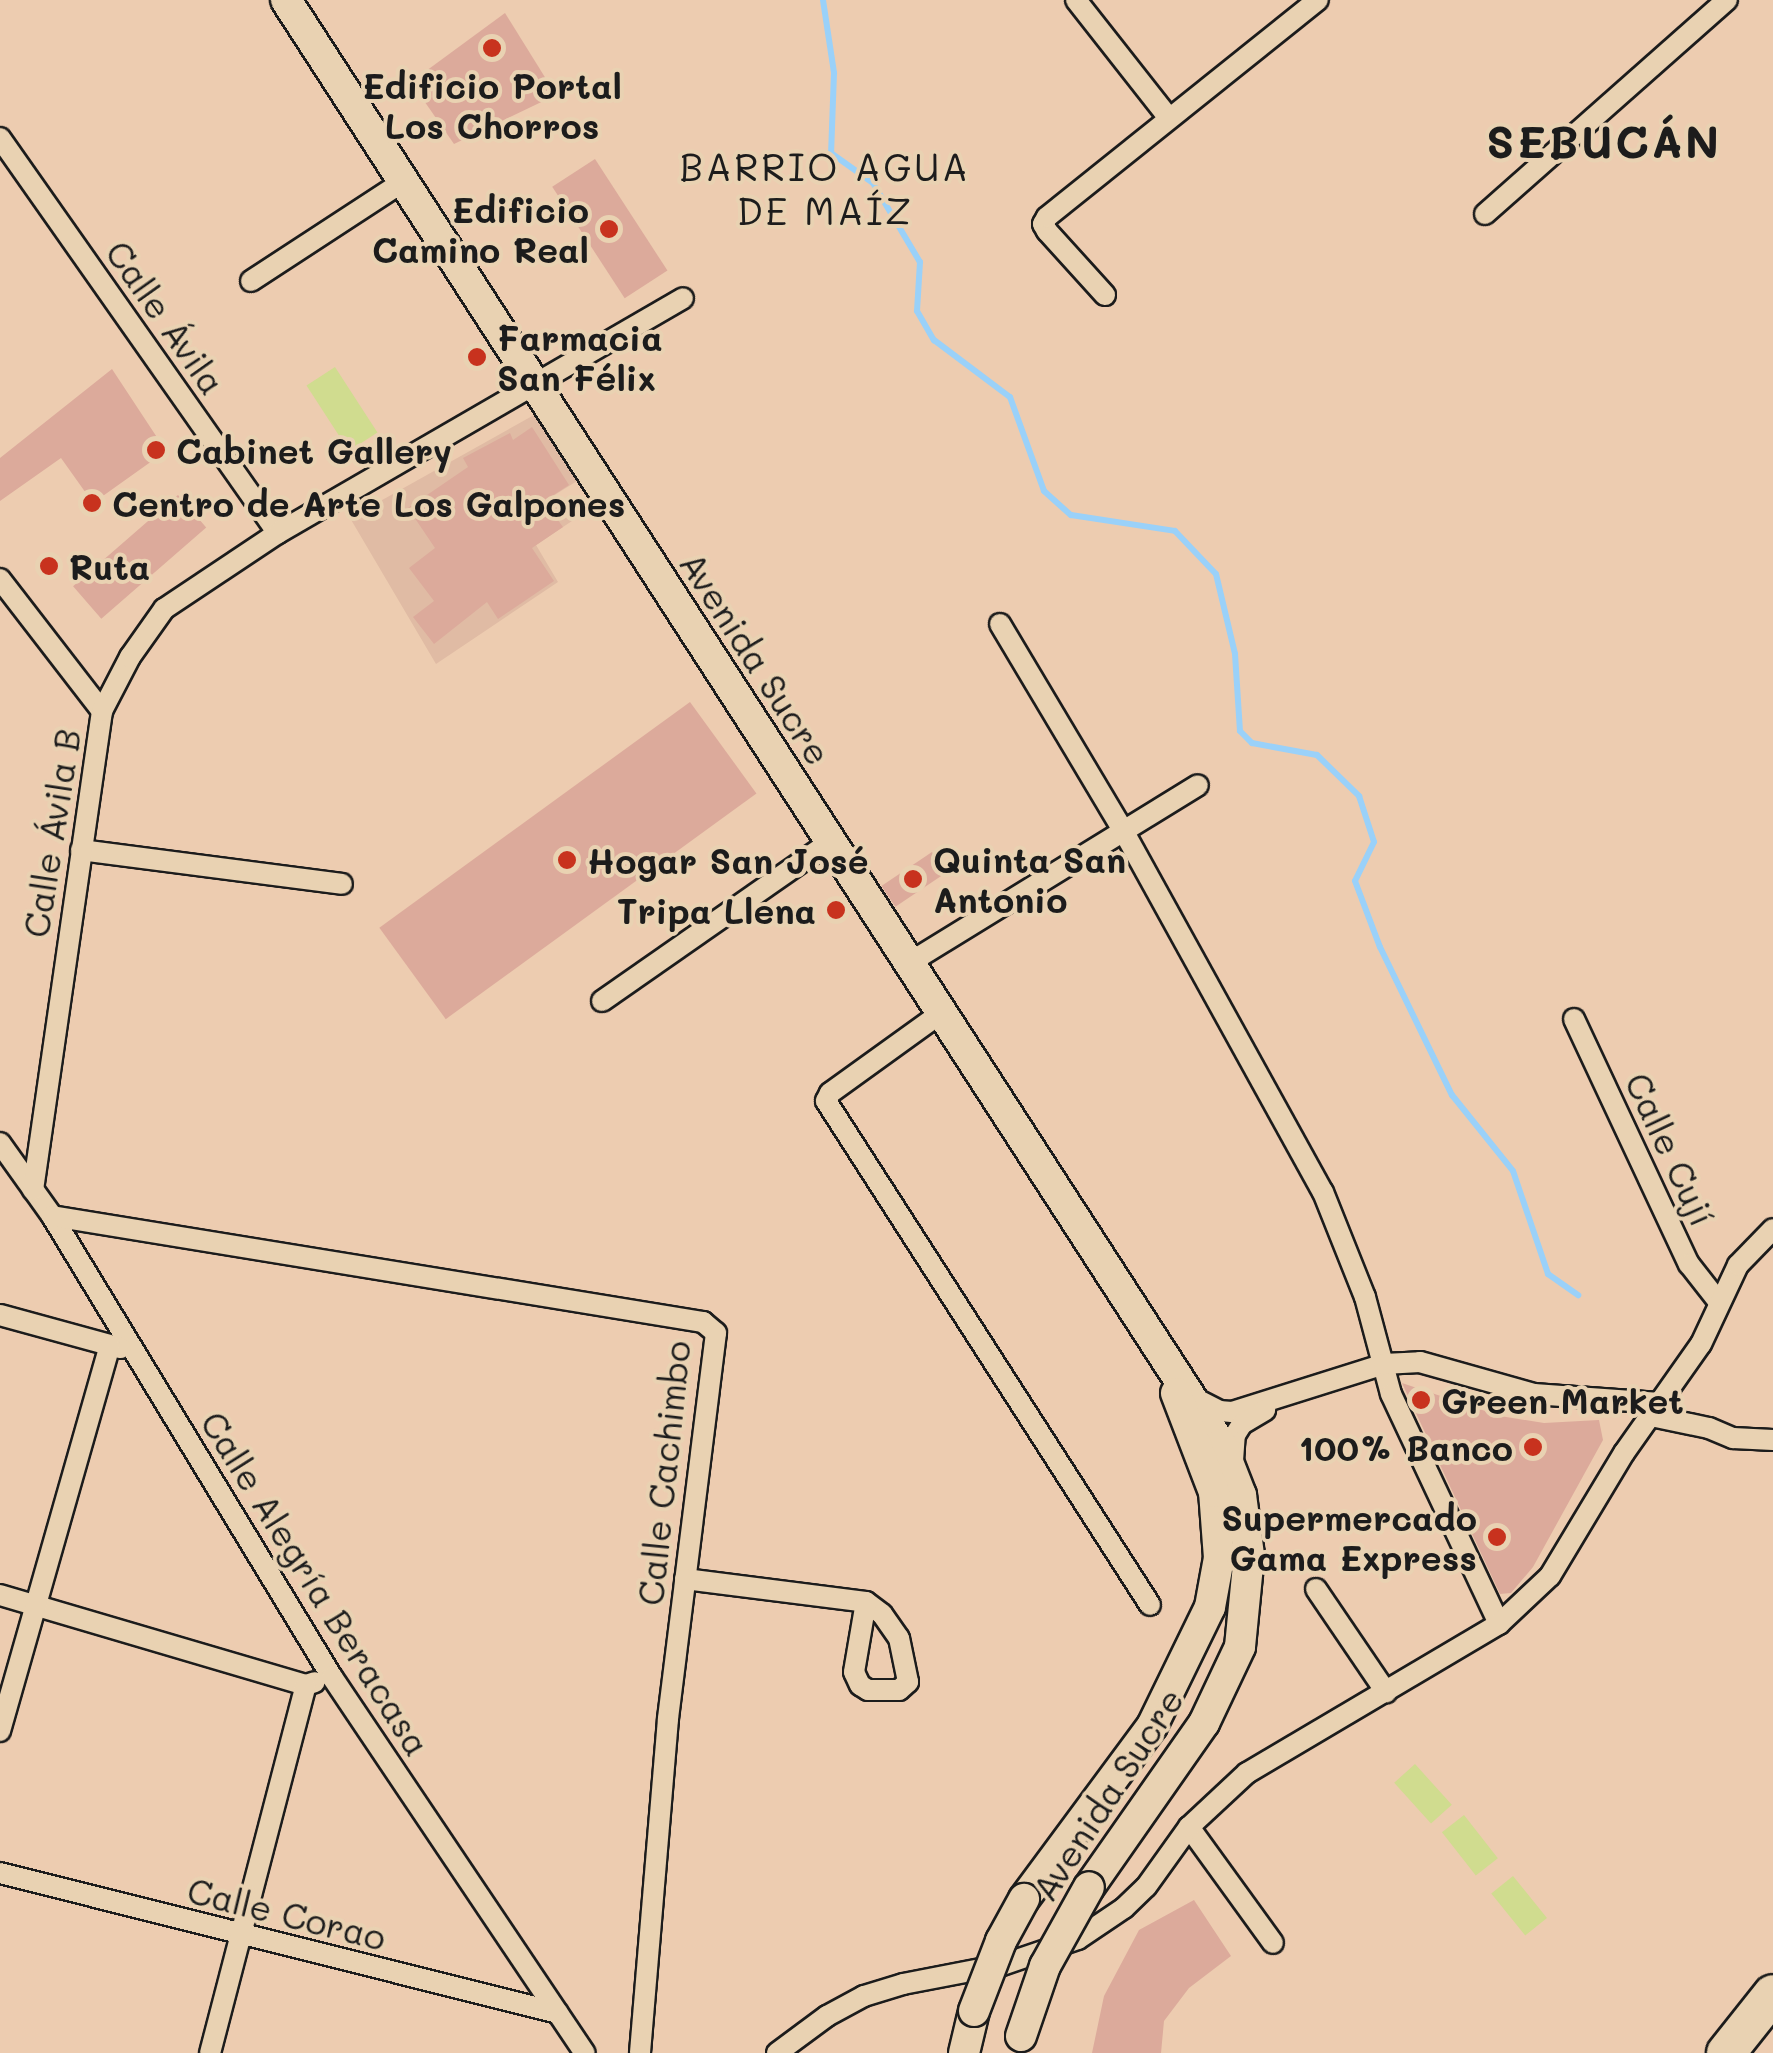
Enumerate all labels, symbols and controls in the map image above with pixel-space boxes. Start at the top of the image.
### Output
marker: Edificio Portal Los Chorros [481,37,503,59]
place label: Edificio Portal Los Chorros [362,64,622,146]
district label: SEBUCÁN [1486,114,1722,168]
district label: BARRIO AGUA DE MAÍZ [679,144,971,233]
place label: Edificio Camino Real [372,188,589,270]
marker: Edificio Camino Real [598,218,620,240]
street label: Calle Ávila [98,232,234,402]
place label: Farmacia San Félix [497,316,663,398]
marker: Farmacia San Félix [466,346,488,368]
place label: Cabinet Gallery [176,429,452,471]
marker: Cabinet Gallery [145,439,167,461]
place label: Centro de Arte Los Galpones [112,482,625,524]
marker: Centro de Arte Los Galpones [81,492,103,514]
street label: Avenida Sucre [672,544,840,772]
place label: Ruta [69,545,150,587]
marker: Ruta [38,555,60,577]
street label: Calle Ávila B [14,726,88,940]
place label: Quinta San Antonio [933,838,1126,920]
place label: Hogar San José [587,839,869,881]
marker: Hogar San José [556,849,578,871]
marker: Quinta San Antonio [902,868,924,890]
place label: Tripa Llena [617,889,816,931]
marker: Tripa Llena [825,899,847,921]
street label: Calle Cují [1617,1066,1725,1232]
street label: Calle Cachimbo [628,1339,698,1607]
place label: Green Market [1441,1379,1684,1421]
marker: Green Market [1410,1389,1432,1411]
street label: Calle Alegría Beracasa [193,1403,439,1763]
place label: 100% Banco [1299,1426,1513,1468]
marker: 100% Banco [1522,1436,1544,1458]
place label: Supermercado Gama Express [1221,1496,1477,1578]
marker: Supermercado Gama Express [1486,1526,1508,1548]
street label: Avenida Sucre [1023,1680,1191,1908]
street label: Calle Corao [183,1868,391,1958]

